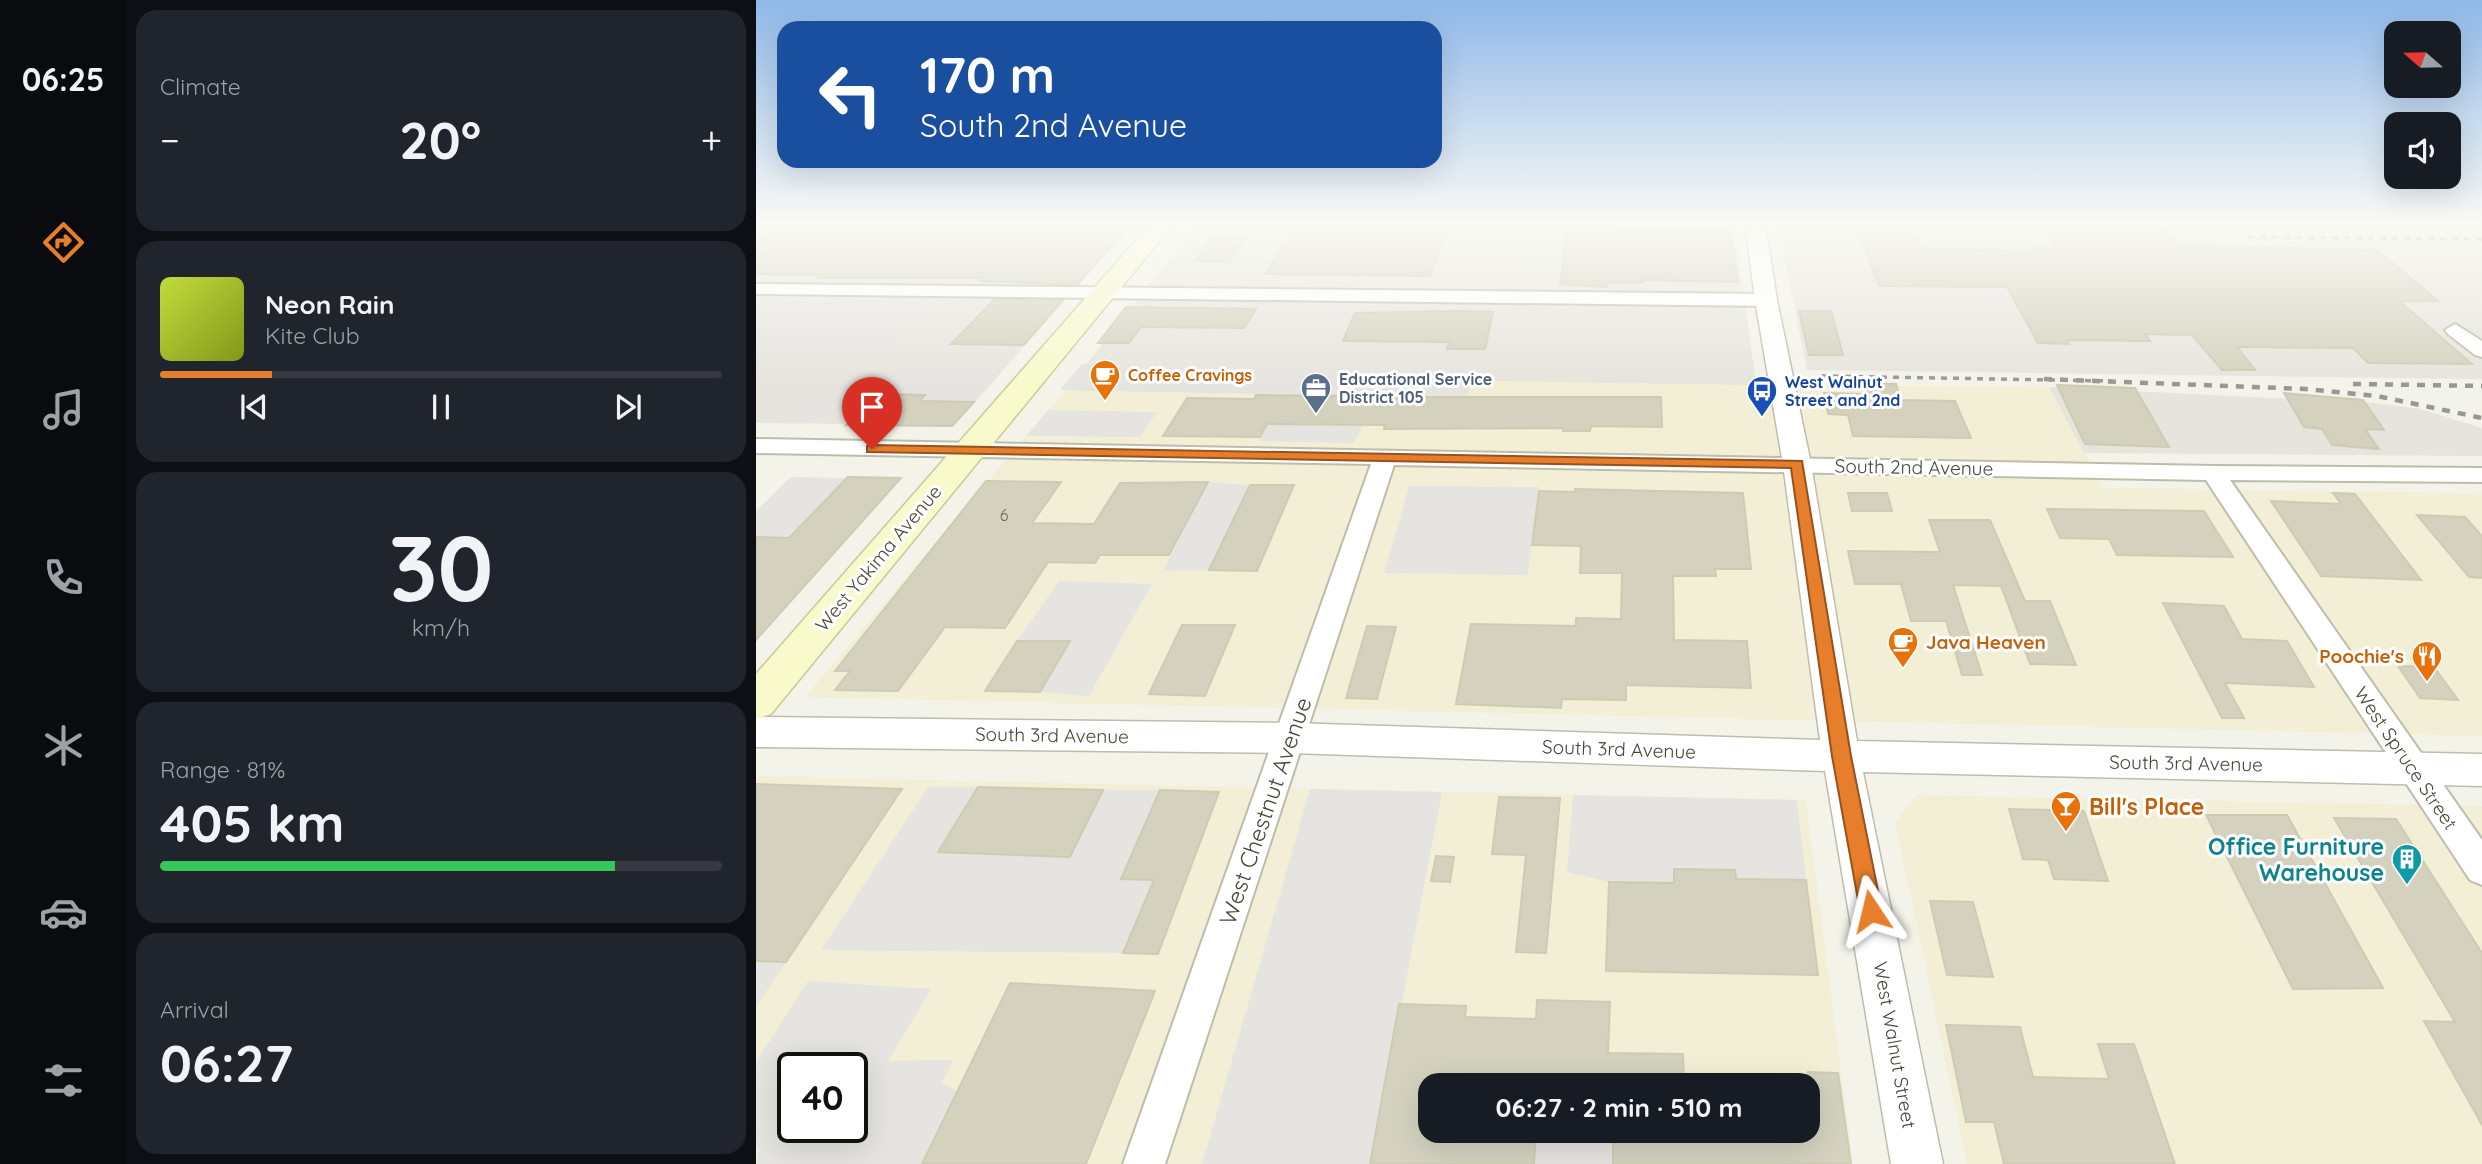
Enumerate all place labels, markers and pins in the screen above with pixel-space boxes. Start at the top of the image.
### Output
cafe icon: Coffee Cravings [1088,358,1122,402]
place label: Coffee Cravings [1128,365,1252,385]
place label: Educational Service District 105 [1339,369,1492,407]
office icon: Educational Service District 105 [1299,371,1333,415]
place label: West Walnut Street and 2nd [1785,372,1900,410]
bus stop icon: West Walnut Street and 2nd [1745,374,1779,418]
pin [842,377,902,449]
cafe icon: Java Heaven [1886,625,1920,669]
place label: Java Heaven [1926,630,2046,654]
restaurant icon: Poochie's [2410,639,2444,683]
place label: Poochie's [2319,644,2404,668]
bar icon: Bill's Place [2049,789,2083,833]
place label: Bill's Place [2089,792,2204,821]
place label: Office Furniture Warehouse [2208,832,2384,887]
building icon: Office Furniture Warehouse [2390,842,2424,886]

